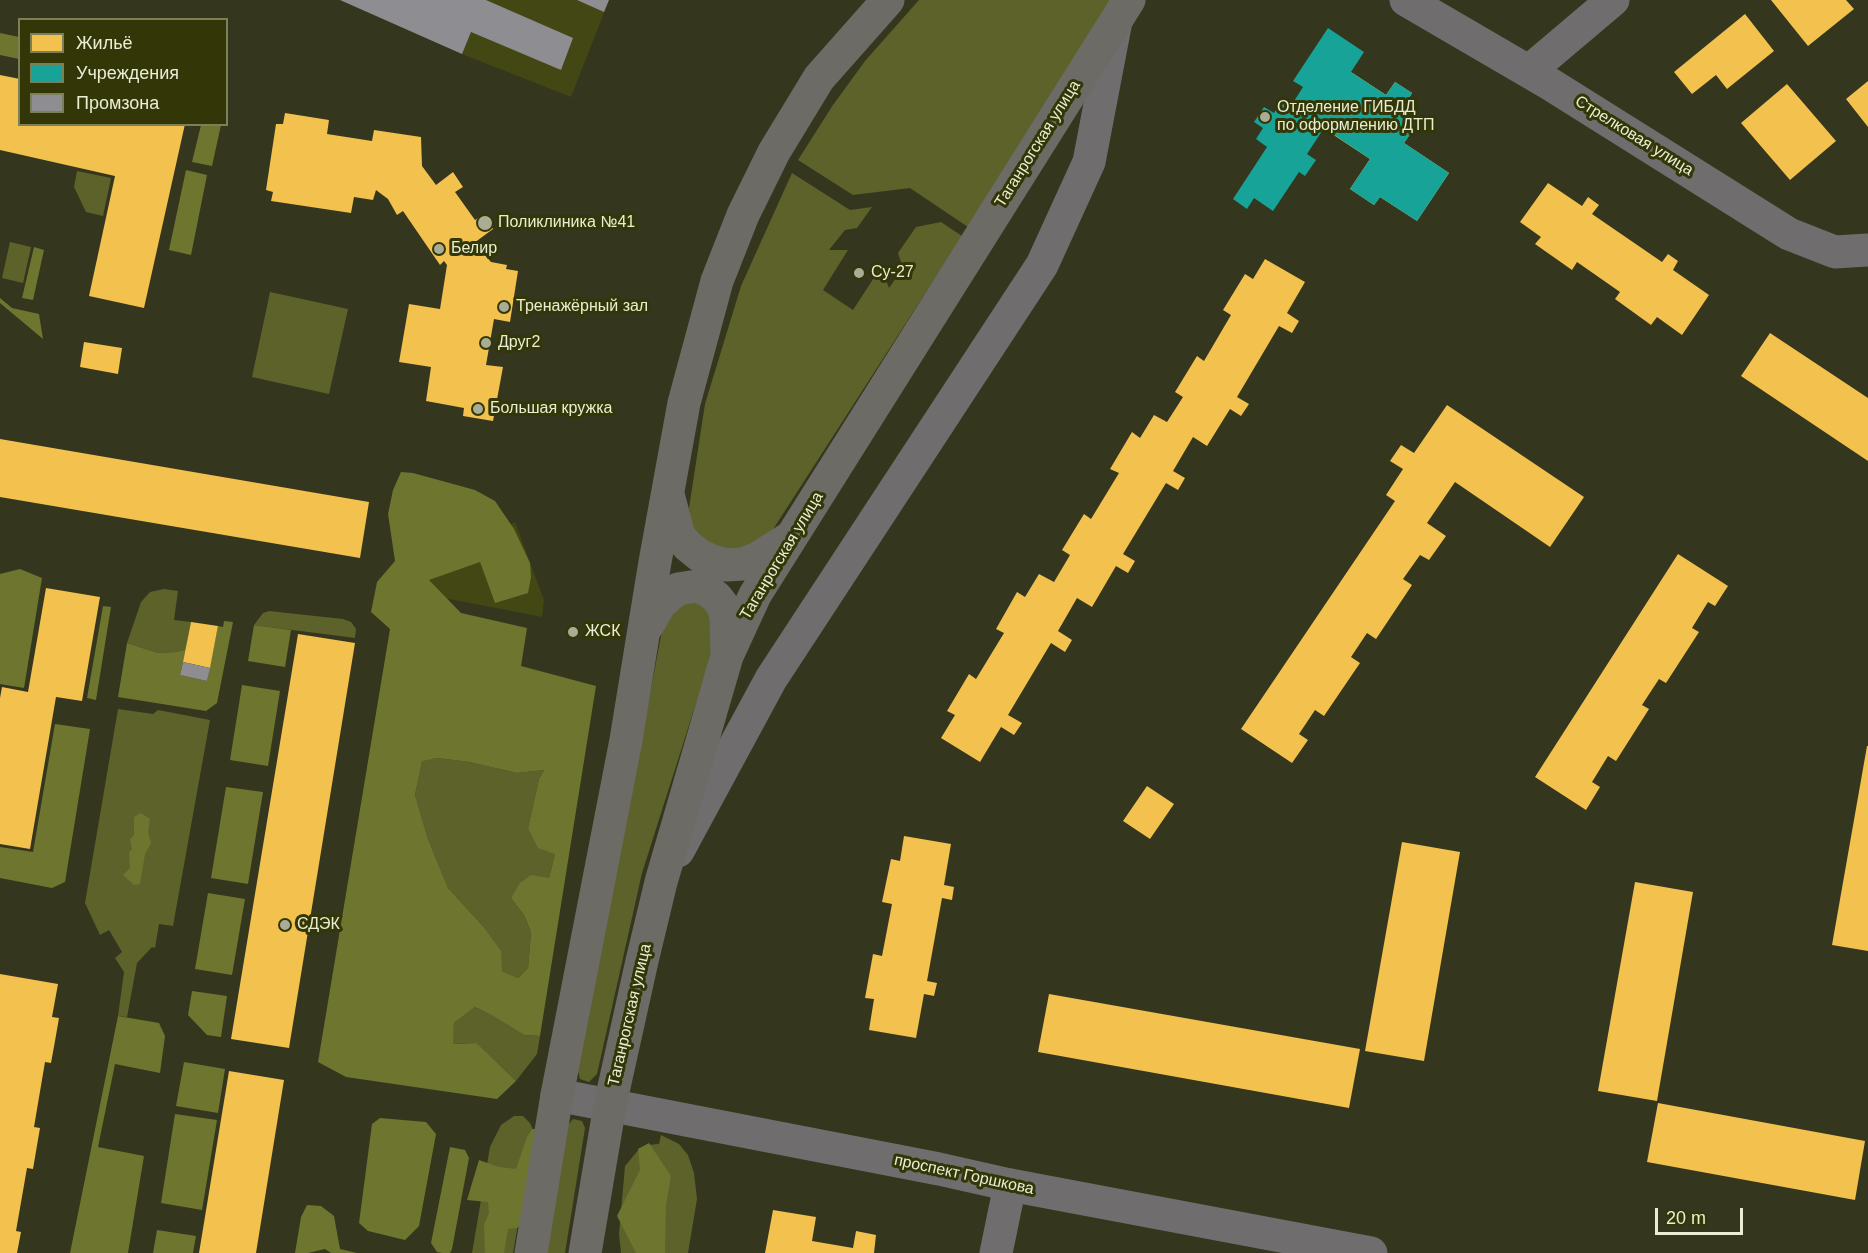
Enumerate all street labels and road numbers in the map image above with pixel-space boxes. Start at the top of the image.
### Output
street label: Таганрогская улица [991,77,1085,211]
street label: Стрелковая улица [1571,92,1697,180]
street label: Таганрогская улица [736,489,828,623]
street label: Таганрогская улица [604,942,656,1088]
street label: проспект Горшкова [892,1151,1036,1199]

